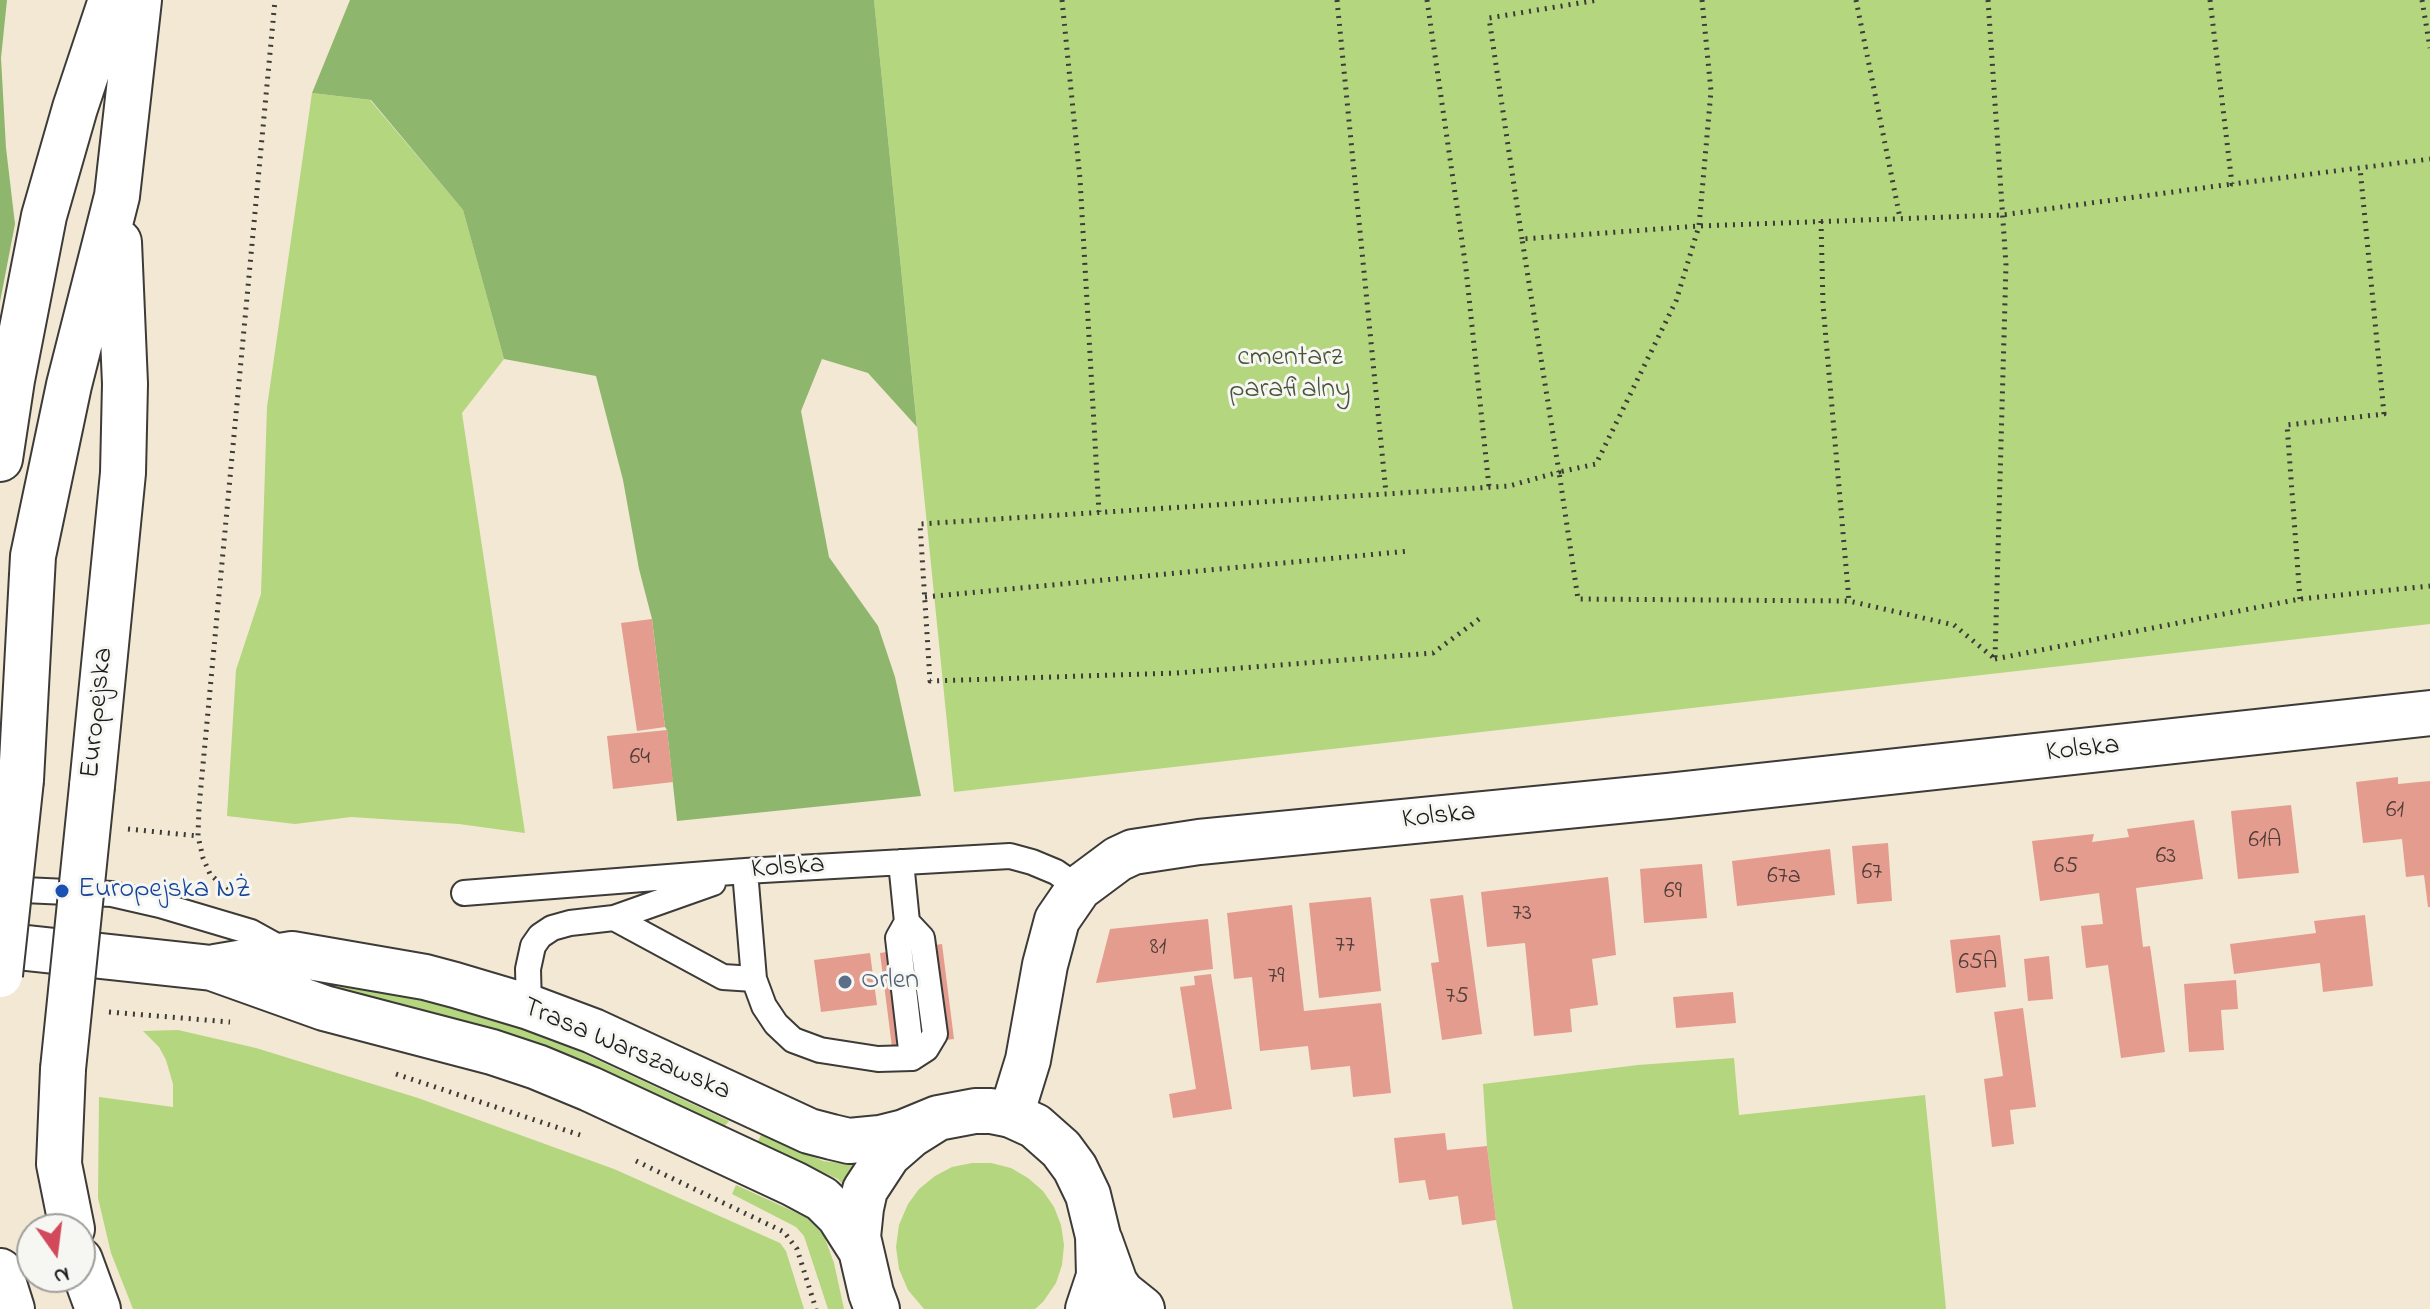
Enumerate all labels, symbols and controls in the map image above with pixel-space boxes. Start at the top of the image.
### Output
park label: cmentarz parafialny [1229,342,1351,408]
street label: Europejska [75,646,123,780]
street label: Kolska [2045,730,2121,772]
house number: 64 [630,745,650,773]
street label: Kolska [1401,797,1477,839]
house number: 61 [2386,798,2404,826]
house number: 61A [2249,828,2281,856]
house number: 63 [2156,844,2176,872]
street label: Kolska [750,850,826,888]
house number: 65 [2054,854,2078,882]
house number: 67 [1862,860,1882,888]
house number: 67a [1767,864,1801,892]
place label: Europejska NŻ [78,874,251,908]
house number: 69 [1664,879,1682,907]
marker: Europejska NŻ [53,882,71,900]
house number: 73 [1512,901,1532,929]
house number: 77 [1335,933,1355,961]
house number: 81 [1150,935,1166,963]
house number: 65A [1958,950,1998,978]
house number: 79 [1267,964,1285,992]
place label: Orlen [861,965,919,999]
marker: Orlen [836,973,854,991]
house number: 75 [1445,984,1469,1012]
street label: Trasa Warszawska [517,992,735,1110]
north arrow [16,1213,96,1293]
text: N [50,1257,72,1292]

